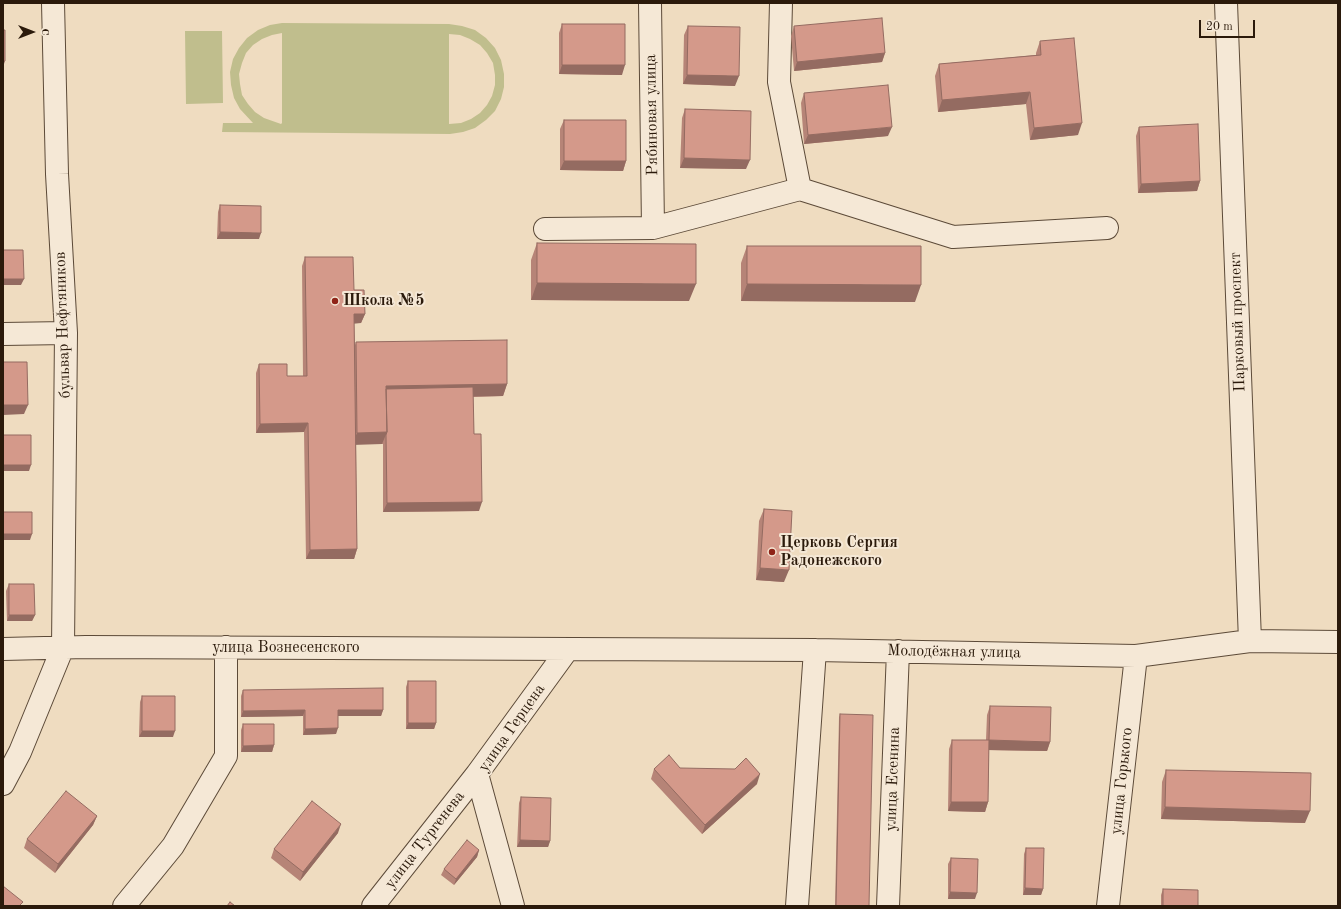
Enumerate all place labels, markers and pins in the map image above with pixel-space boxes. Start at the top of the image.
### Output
place label: Школа №5 [343,291,424,311]
marker: Школа №5 [330,296,340,306]
place label: Церковь Сергия Радонежского [780,533,898,571]
marker: Церковь Сергия Радонежского [767,547,777,557]

